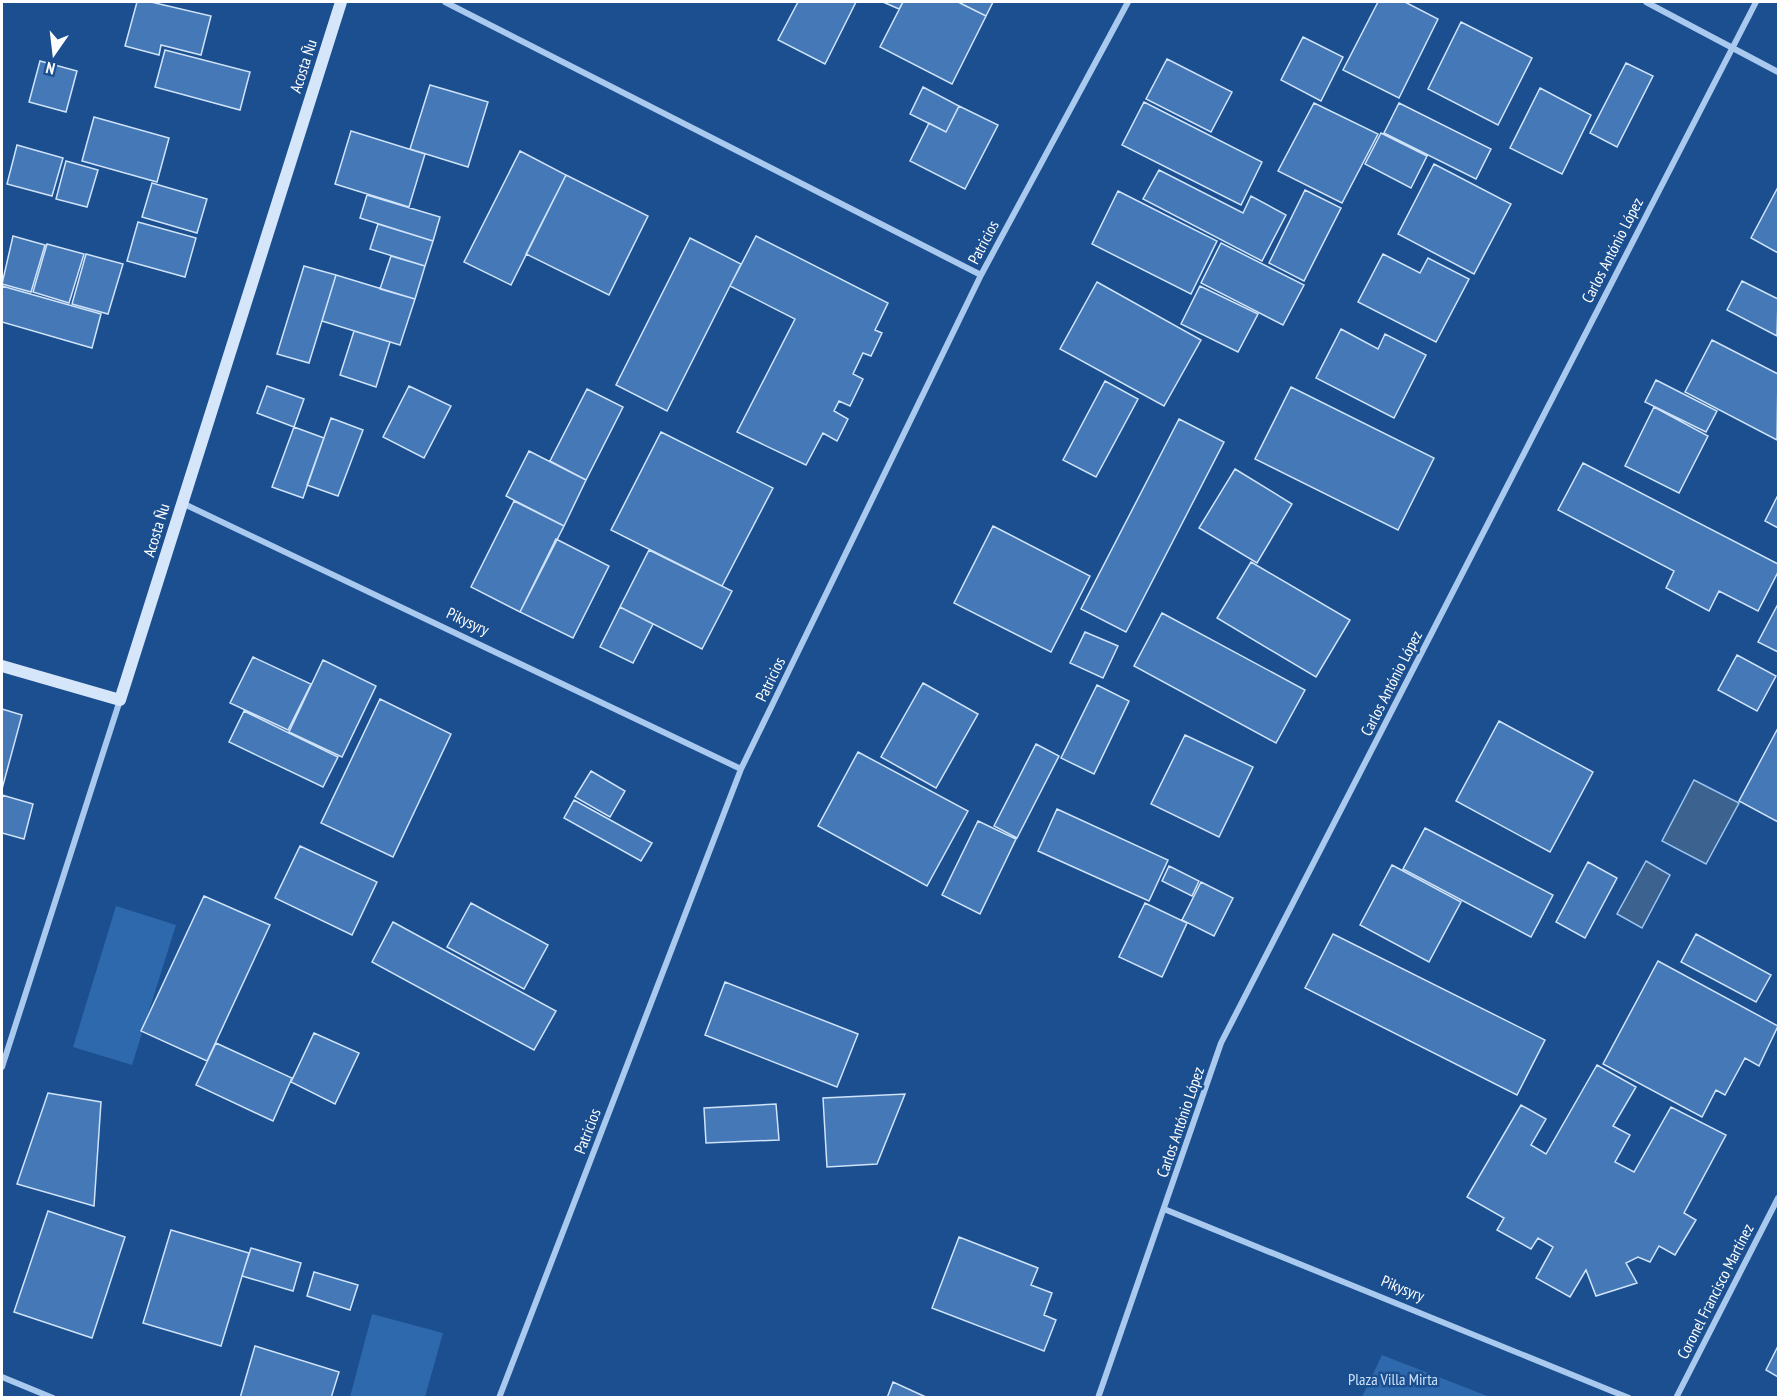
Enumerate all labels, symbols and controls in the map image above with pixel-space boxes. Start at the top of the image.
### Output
north arrow [24,24,84,84]
street label: Acosta Ñu [285,37,321,95]
text: N [44,58,57,79]
street label: Carlos António López [1577,194,1647,306]
street label: Patricios [963,217,1003,267]
street label: Acosta Ñu [138,501,174,559]
street label: Pikysyry [443,602,493,640]
street label: Carlos António López [1356,627,1426,739]
street label: Patricios [751,654,789,704]
street label: Carlos António López [1152,1064,1208,1180]
street label: Patricios [569,1106,605,1156]
street label: Coronel Francisco Martínez [1672,1220,1758,1362]
street label: Pikysyry [1379,1270,1427,1306]
park label: Plaza Villa Mirta [1348,1369,1438,1389]

